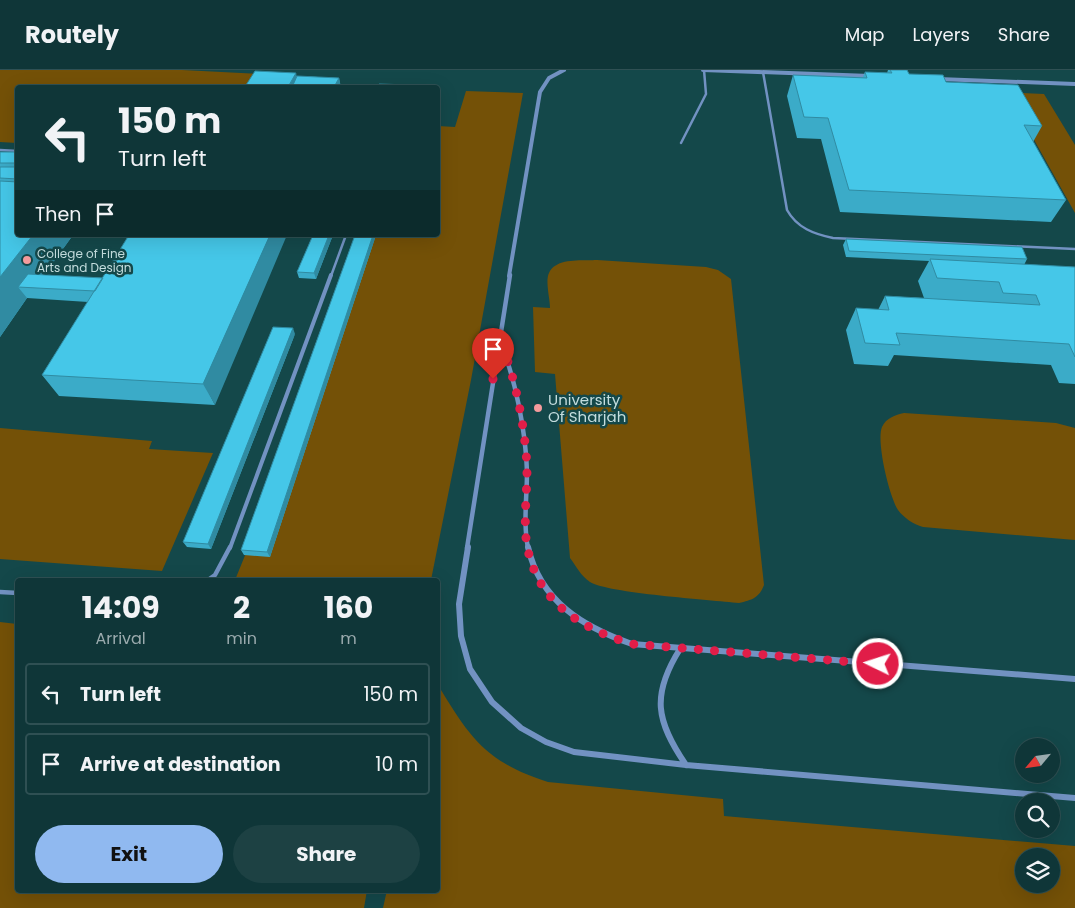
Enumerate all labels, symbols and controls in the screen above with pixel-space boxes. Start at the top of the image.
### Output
text: Routely [25,18,119,51]
text: Map [845,22,885,47]
text: Layers [913,22,970,47]
text: Share [998,22,1050,47]
text: 150 m [118,96,221,145]
icon: left [35,105,100,170]
text: Turn left [118,143,206,174]
icon: arrive [91,200,119,228]
text: Then [35,201,81,228]
place label: College of Fine Arts and Design [37,245,131,276]
marker: College of Fine Arts and Design [21,254,33,266]
pin [472,328,514,379]
icon: arrive [479,335,507,363]
place label: University Of Sharjah [548,389,626,427]
marker: University Of Sharjah [532,402,544,414]
text: 14:09 [82,586,160,629]
text: 2 [233,586,250,629]
text: 160 [323,586,373,629]
text: Arrival [95,627,146,650]
text: min [226,627,257,650]
text: m [340,627,357,650]
position arrow [851,637,903,689]
icon: left [37,680,65,708]
text: Turn left [80,681,161,708]
text: 150 m [363,681,418,708]
north arrow [1015,738,1060,782]
map controls [1015,738,1060,893]
icon: arrive [37,750,65,778]
text: Arrive at destination [80,751,281,778]
text: 10 m [375,751,418,778]
button: search [1015,793,1060,838]
button: Exit [35,825,223,883]
button: Share [233,825,420,883]
button: layers [1015,848,1060,893]

